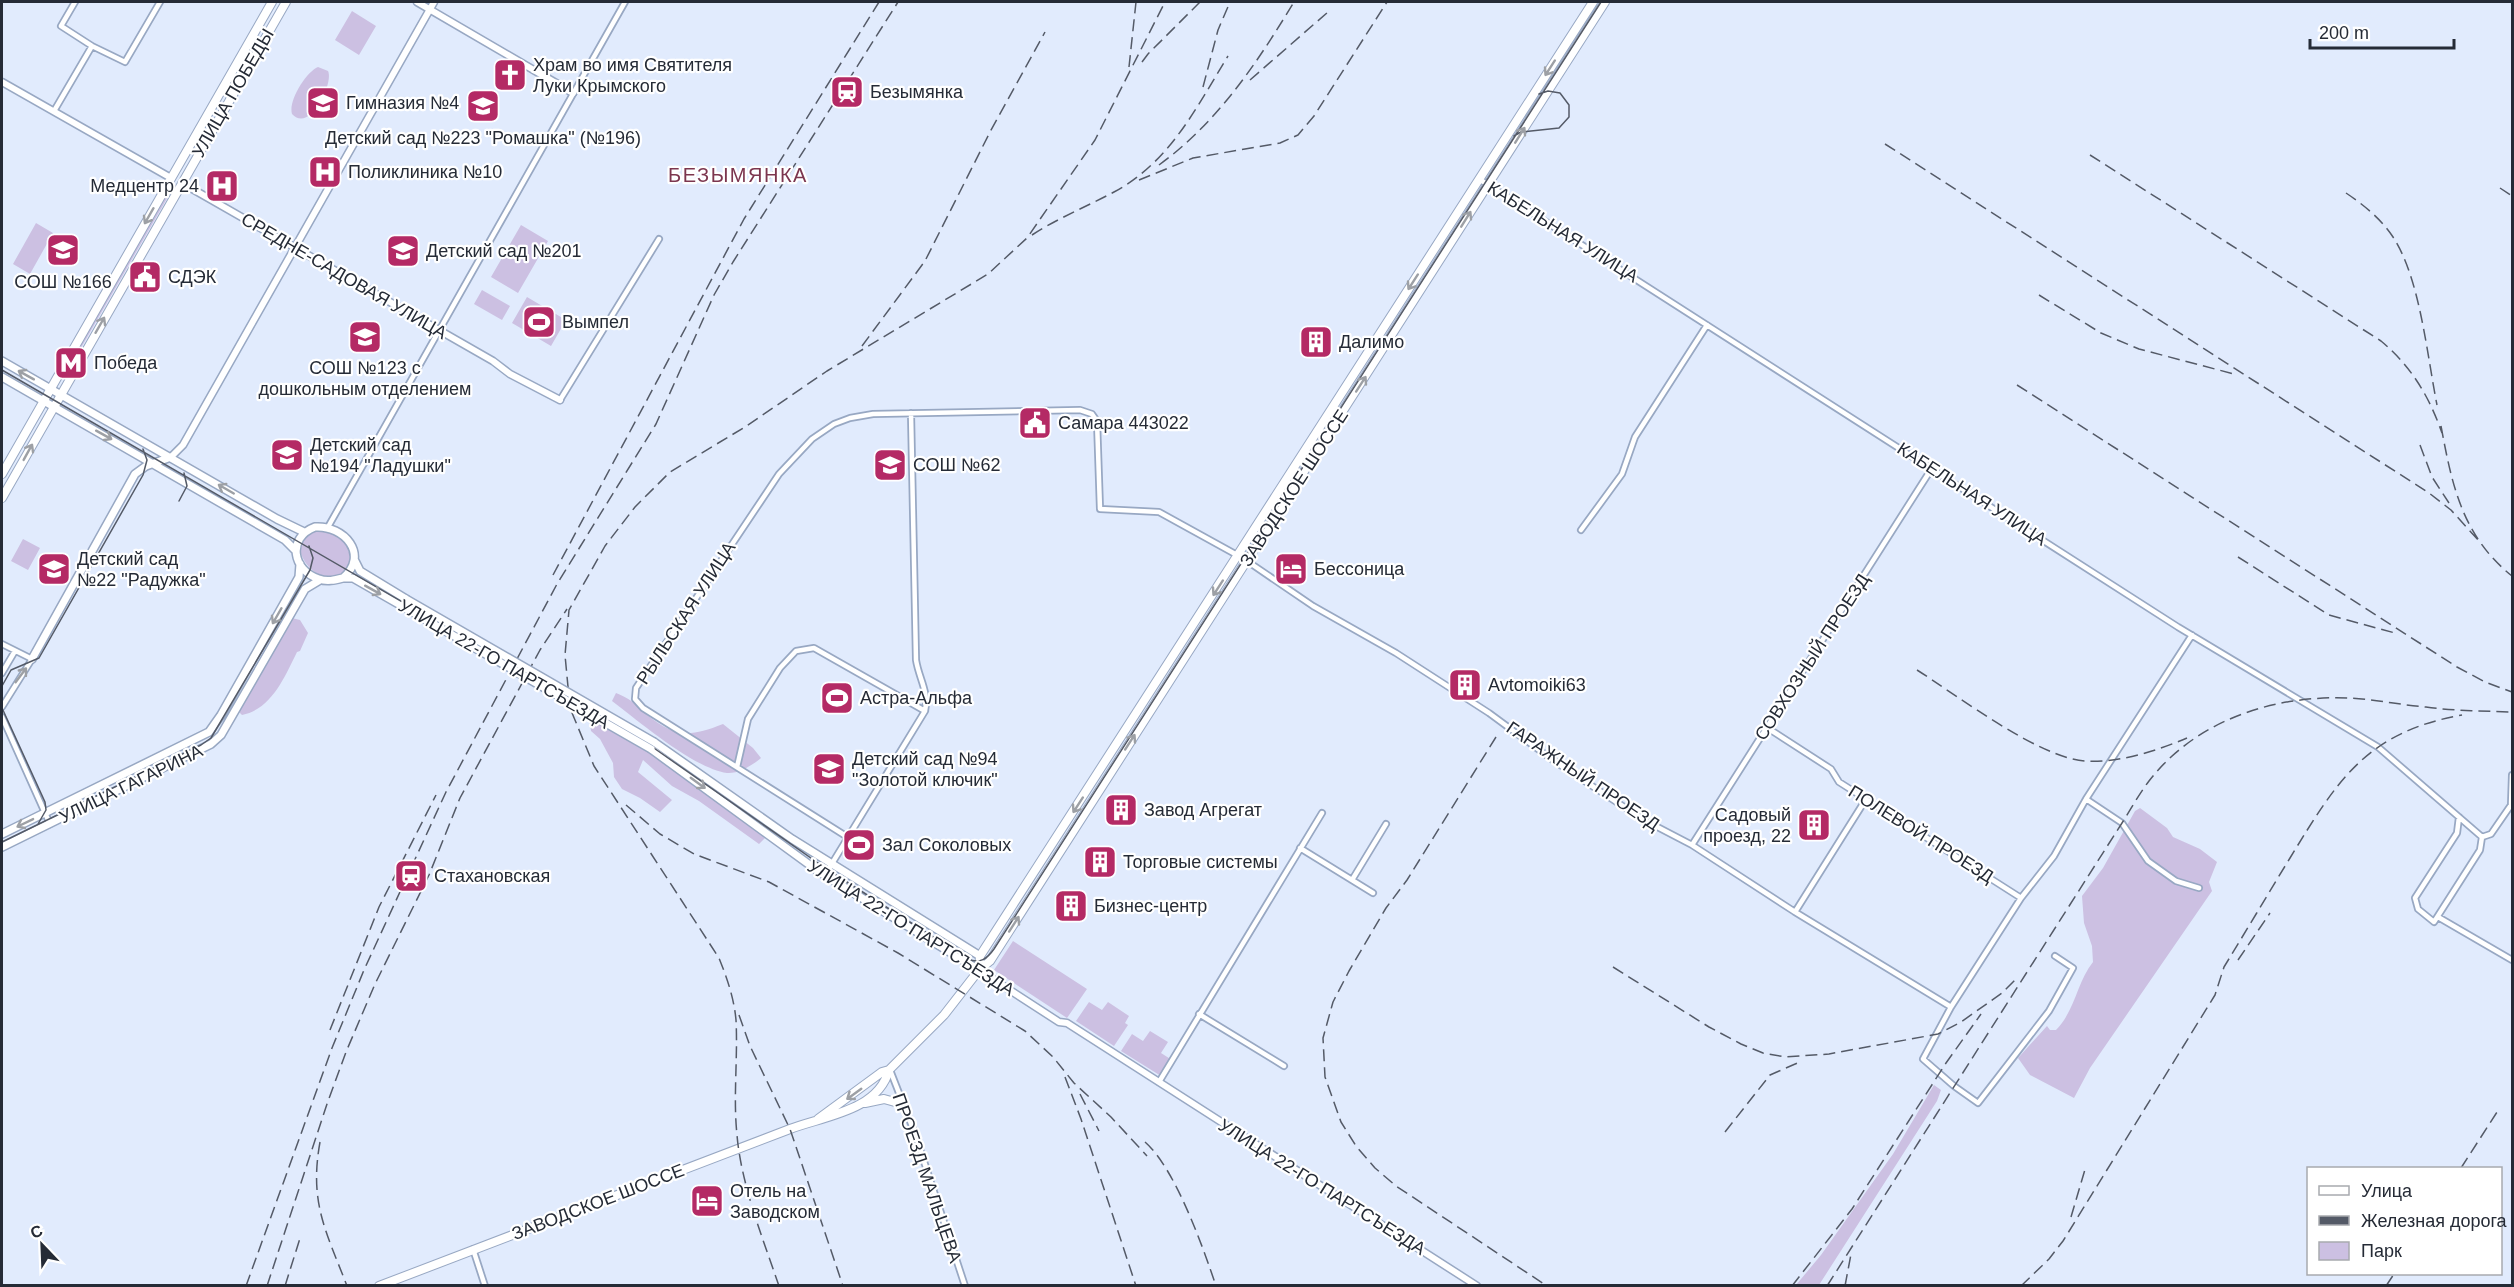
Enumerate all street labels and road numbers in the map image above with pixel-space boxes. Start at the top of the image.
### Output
street label: УЛИЦА ПОБЕДЫ [188,25,278,161]
street label: КАБЕЛЬНАЯ УЛИЦА [1484,177,1642,287]
street label: СРЕДНЕ-САДОВАЯ УЛИЦА [238,209,450,343]
street label: ЗАВОДСКОЕ ШОССЕ [1236,406,1352,570]
street label: КАБЕЛЬНАЯ УЛИЦА [1894,438,2050,550]
street label: РЫЛЬСКАЯ УЛИЦА [633,538,739,688]
street label: СОВХОЗНЫЙ ПРОЕЗД [1750,570,1873,744]
street label: УЛИЦА 22-ГО ПАРТСЪЕЗДА [395,595,613,733]
street label: ГАРАЖНЫЙ ПРОЕЗД [1503,717,1664,835]
street label: УЛИЦА ГАГАРИНА [56,741,206,827]
street label: ПОЛЕВОЙ ПРОЕЗД [1845,780,1998,887]
street label: УЛИЦА 22-ГО ПАРТСЪЕЗДА [804,856,1018,1000]
street label: ПРОЕЗД МАЛЬЦЕВА [889,1091,965,1265]
street label: УЛИЦА 22-ГО ПАРТСЪЕЗДА [1215,1115,1429,1259]
street label: ЗАВОДСКОЕ ШОССЕ [509,1160,687,1244]

